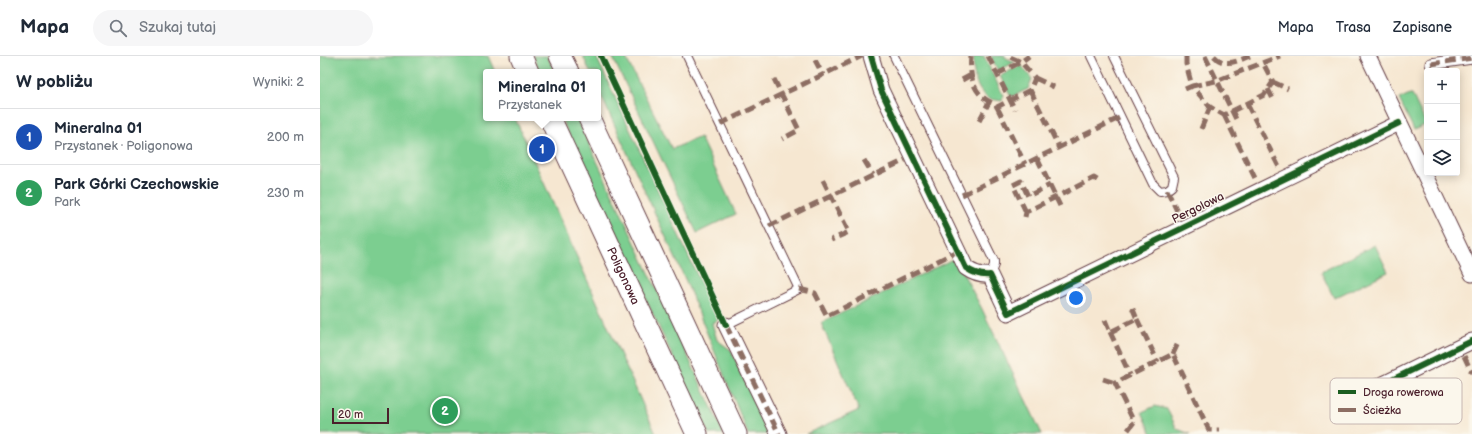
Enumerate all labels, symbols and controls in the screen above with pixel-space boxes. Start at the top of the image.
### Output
search box [93,10,373,46]
text: Mapa [20,16,69,39]
icon: search [107,17,129,39]
text: Szukaj tutaj [139,18,216,37]
text: Mapa [1278,19,1314,36]
text: Trasa [1336,19,1371,36]
text: Zapisane [1393,19,1452,36]
map controls [1424,68,1460,176]
button: + [1424,68,1460,104]
popup [483,69,601,121]
text: W pobliżu [16,72,93,92]
text: Wyniki: 2 [253,74,304,90]
text: Mineralna 01 [498,78,586,97]
text: Przystanek [498,97,562,113]
button: − [1424,104,1460,140]
text: Mineralna 01 [54,119,142,138]
text: 1 [26,129,32,145]
text: 200 m [267,129,304,145]
pin: 1 [529,134,555,164]
text: Przystanek · Poligonowa [54,138,193,154]
button: layers [1424,140,1460,176]
text: Park Górki Czechowskie [54,175,219,194]
text: 2 [25,185,33,201]
text: 230 m [267,185,304,201]
street label: Pergolowa [1169,189,1227,227]
text: Park [54,194,80,210]
street label: Poligonowa [604,245,643,307]
your location [1066,288,1086,308]
legend [1330,378,1462,424]
text: Droga rowerowa [1363,386,1444,399]
pin: 2 [432,396,458,426]
text: Ścieżka [1363,403,1401,417]
scale bar [332,406,389,425]
text: 20 m [338,408,363,421]

